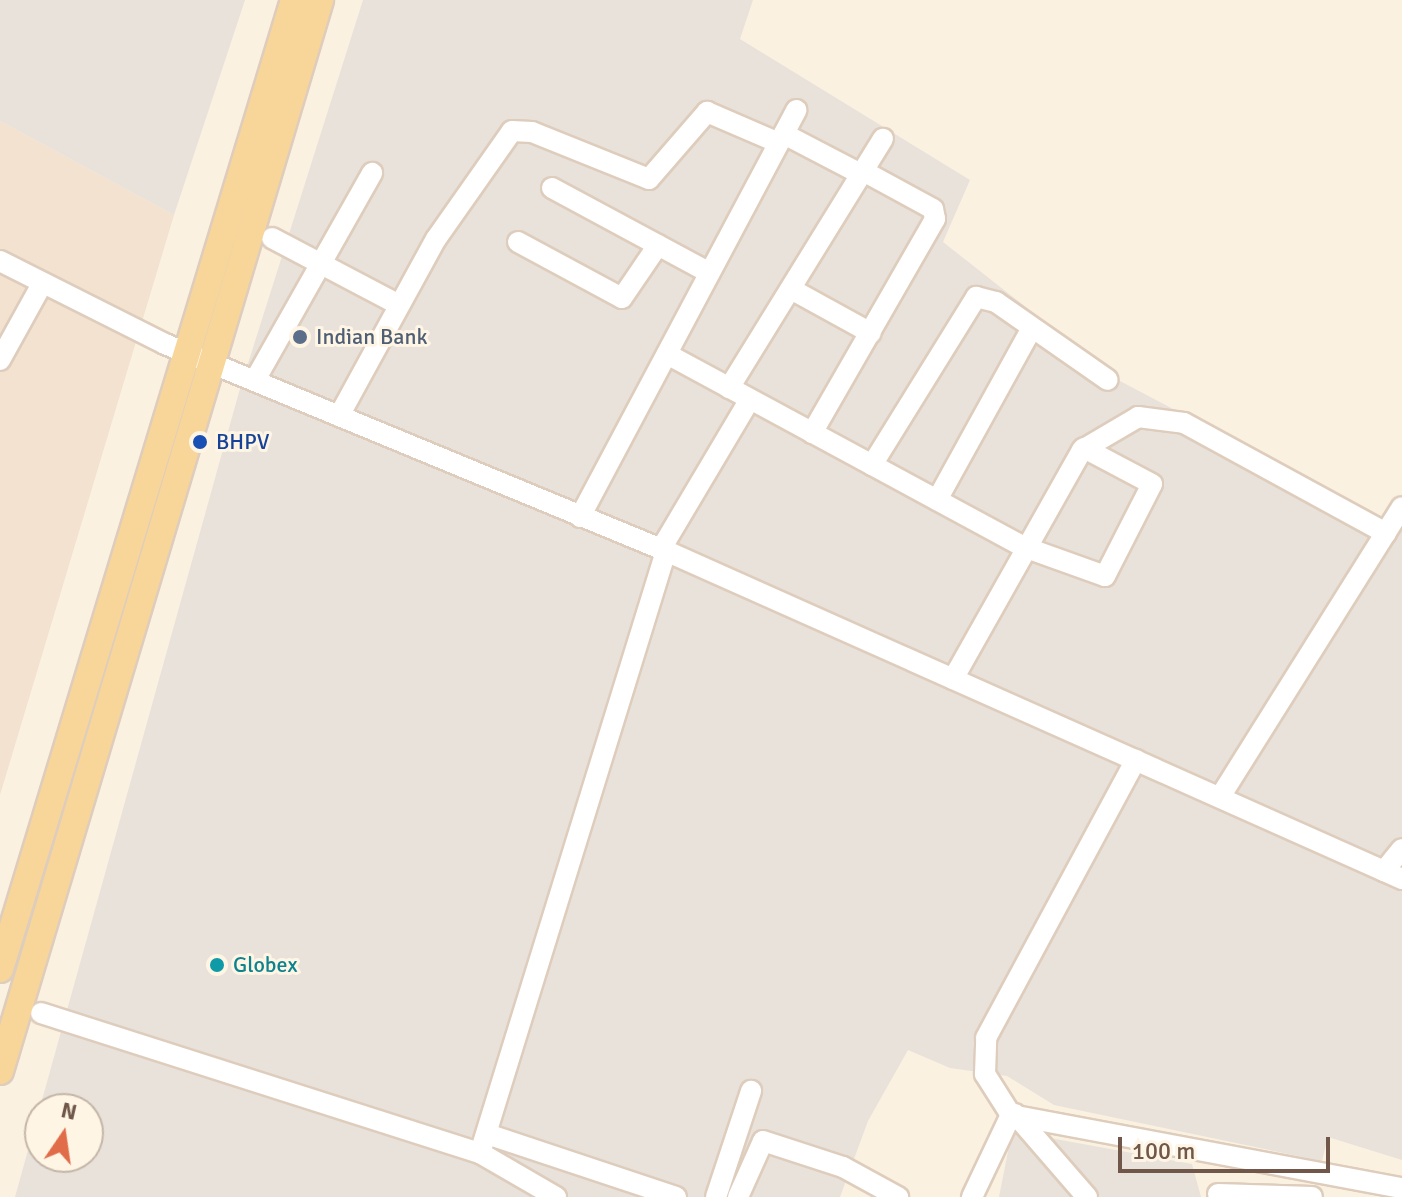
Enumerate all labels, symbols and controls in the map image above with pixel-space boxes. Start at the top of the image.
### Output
place label: Indian Bank [316,324,427,350]
marker: Indian Bank [291,328,309,346]
place label: BHPV [216,429,269,455]
marker: BHPV [191,433,209,451]
place label: Globex [233,952,298,978]
marker: Globex [208,956,226,974]
north arrow [24,1093,104,1173]
text: N [59,1096,80,1126]
scale bar [1122,1121,1334,1171]
text: 100 m [1132,1136,1195,1166]

